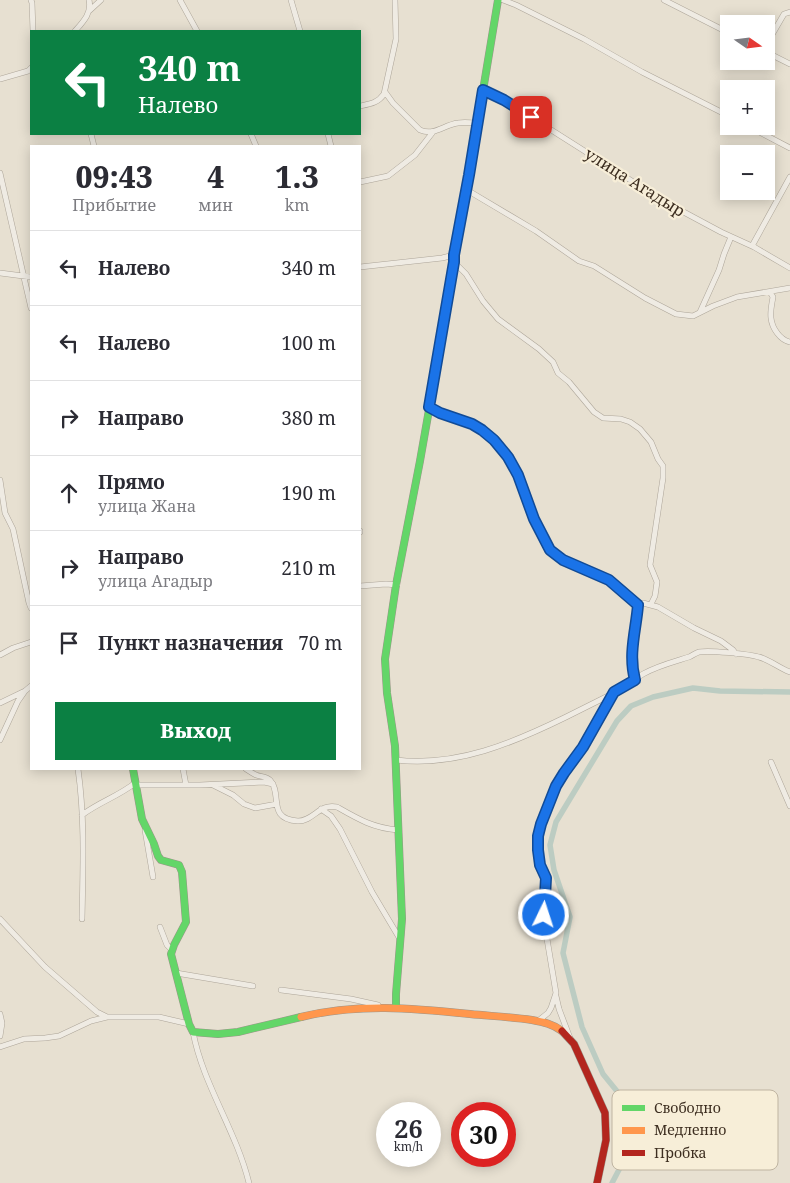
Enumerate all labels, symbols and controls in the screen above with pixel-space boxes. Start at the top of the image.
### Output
north arrow [720,15,775,70]
map controls [720,15,775,200]
text: 340 m [138,44,241,91]
icon: left [55,50,120,115]
button: + [720,80,775,135]
text: Налево [138,89,218,119]
pin [510,96,552,138]
icon: arrive [517,103,545,131]
street label: улица Агадыр [581,142,689,222]
button: − [720,145,775,200]
text: 09:43 [75,156,153,197]
text: 4 [207,156,224,197]
text: 1.3 [275,156,319,197]
text: Прибытие [72,194,156,216]
text: мин [198,194,233,216]
text: km [285,194,309,216]
icon: left [55,254,83,282]
text: Налево [98,255,170,281]
text: 340 m [281,255,336,281]
icon: left [55,329,83,357]
text: Налево [98,330,170,356]
text: 100 m [281,330,336,356]
icon: right [55,404,83,432]
text: Направо [98,405,184,431]
text: 380 m [281,405,336,431]
text: Прямо [98,469,165,495]
icon: ahead [55,479,83,507]
text: 190 m [281,480,336,506]
text: улица Жана [98,495,196,517]
text: Направо [98,544,184,570]
icon: right [55,554,83,582]
text: 210 m [281,555,336,581]
text: улица Агадыр [98,570,213,592]
icon: arrive [55,629,83,657]
text: Пункт назначения [98,630,283,656]
text: 70 m [298,630,342,656]
button: Выход [55,702,336,760]
position arrow [517,888,569,940]
legend [612,1090,778,1170]
text: Свободно [654,1098,721,1117]
speed limit sign: 30 [451,1102,516,1167]
text: 26 [394,1111,423,1145]
text: Медленно [654,1120,726,1139]
text: km/h [394,1138,423,1155]
text: Пробка [654,1143,706,1162]

